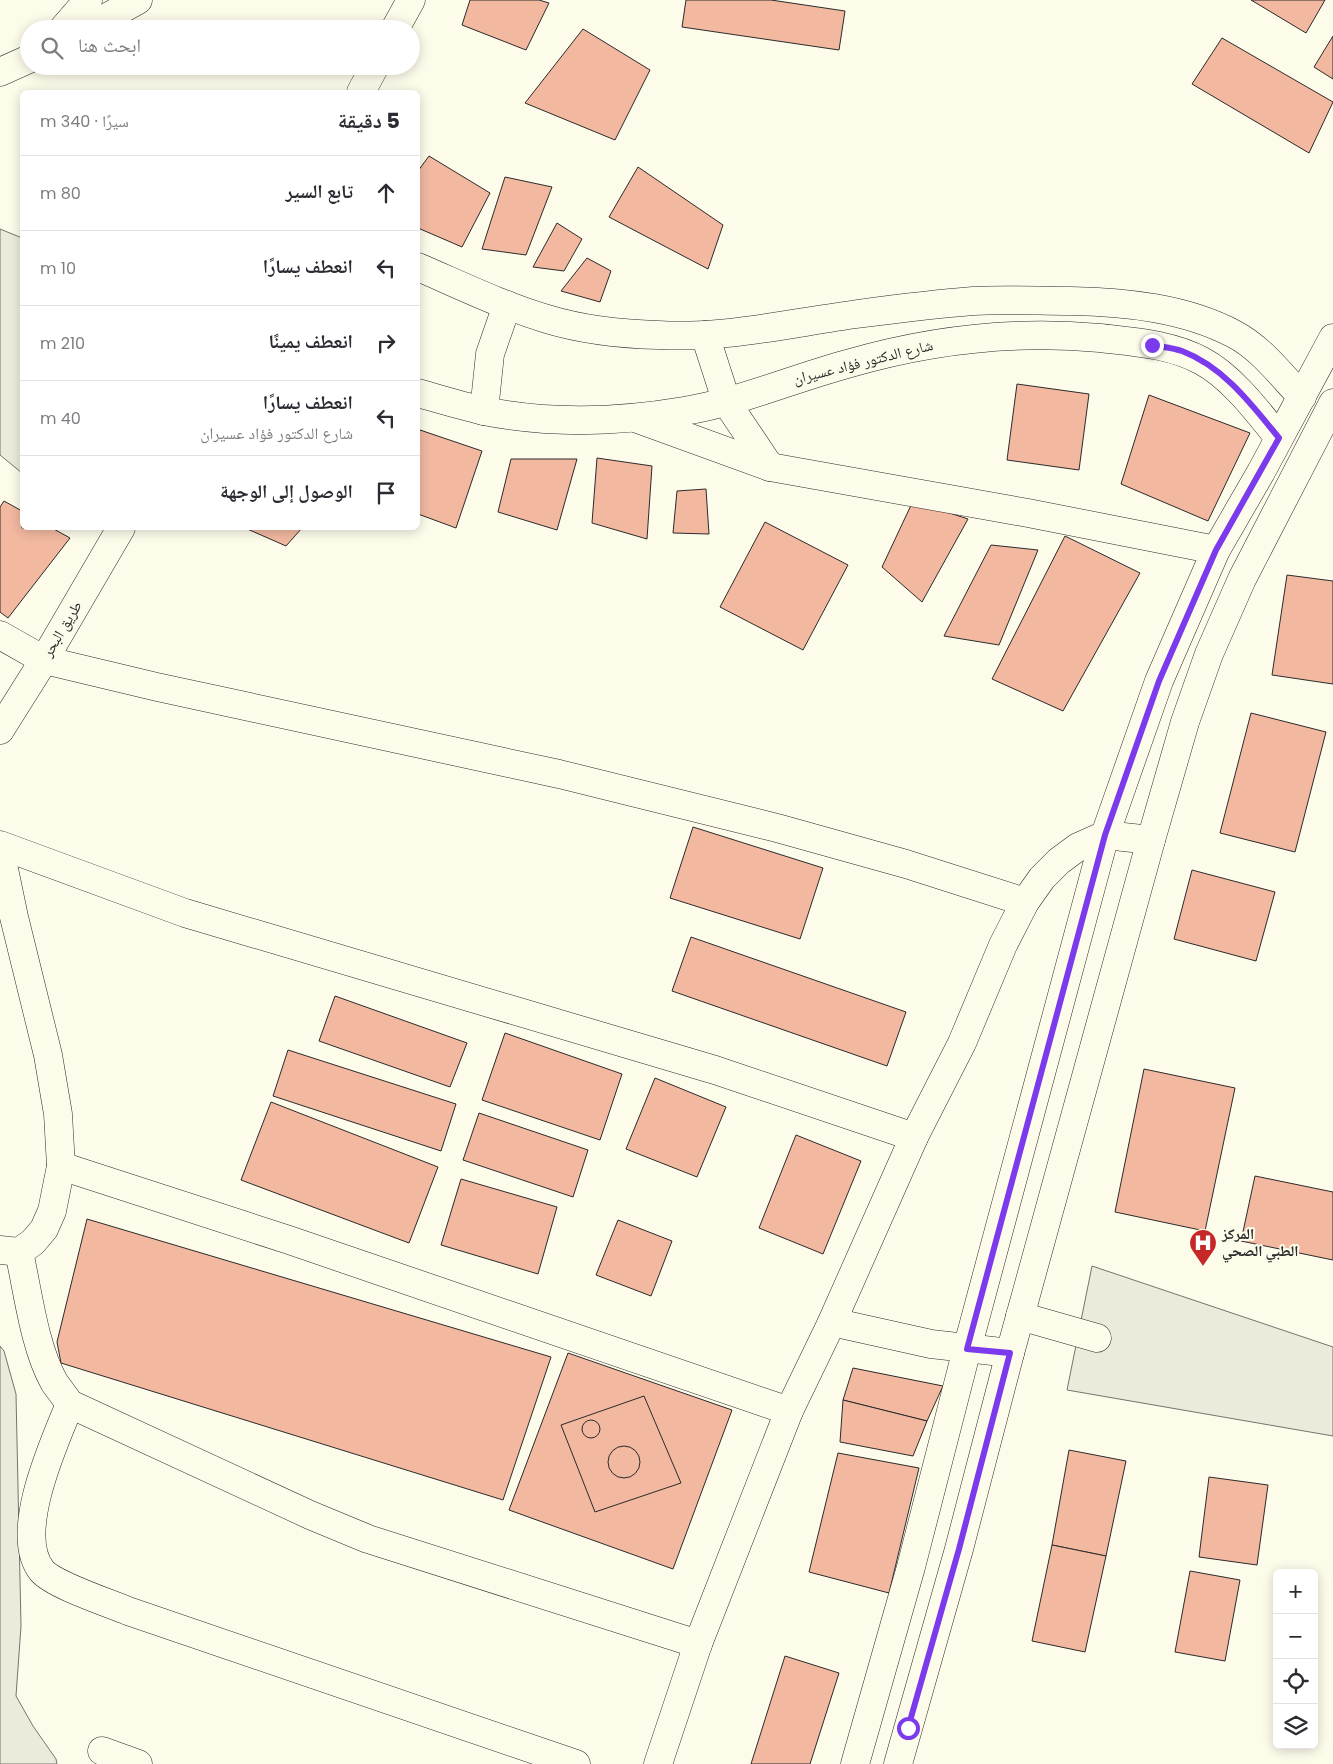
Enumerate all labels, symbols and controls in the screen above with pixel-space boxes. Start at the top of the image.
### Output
search box [20,20,420,75]
text: ابحث هنا [78,32,141,59]
icon: search [38,34,66,62]
text: 5 دقيقة [338,106,400,135]
text: سيرًا · 340 m [40,110,129,133]
text: تابع السير [286,178,353,205]
icon: ahead [372,179,400,207]
text: 80 m [40,182,81,205]
text: انعطف يسارًا [263,253,353,280]
icon: left [372,254,400,282]
text: 10 m [40,257,76,280]
text: انعطف يمينًا [268,328,353,355]
icon: right [372,329,400,357]
text: 210 m [40,332,85,355]
street label: شارع الدكتور فؤاد عسيران [791,334,935,389]
route end [1141,334,1164,357]
text: انعطف يسارًا [263,389,353,416]
icon: left [372,404,400,432]
text: 40 m [40,407,81,430]
text: شارع الدكتور فؤاد عسيران [200,422,353,445]
text: الوصول إلى الوجهة [220,478,353,505]
icon: arrive [372,479,400,507]
street label: طريق البحر [36,597,87,662]
place label: المركز الطبي الصحي [1221,1223,1298,1263]
hospital icon: المركز الطبي الصحي [1188,1228,1218,1267]
map controls [1273,1569,1318,1749]
button: + [1273,1569,1318,1614]
button: − [1273,1614,1318,1659]
button: locate [1273,1659,1318,1704]
button: layers [1273,1704,1318,1749]
route start [897,1717,920,1740]

